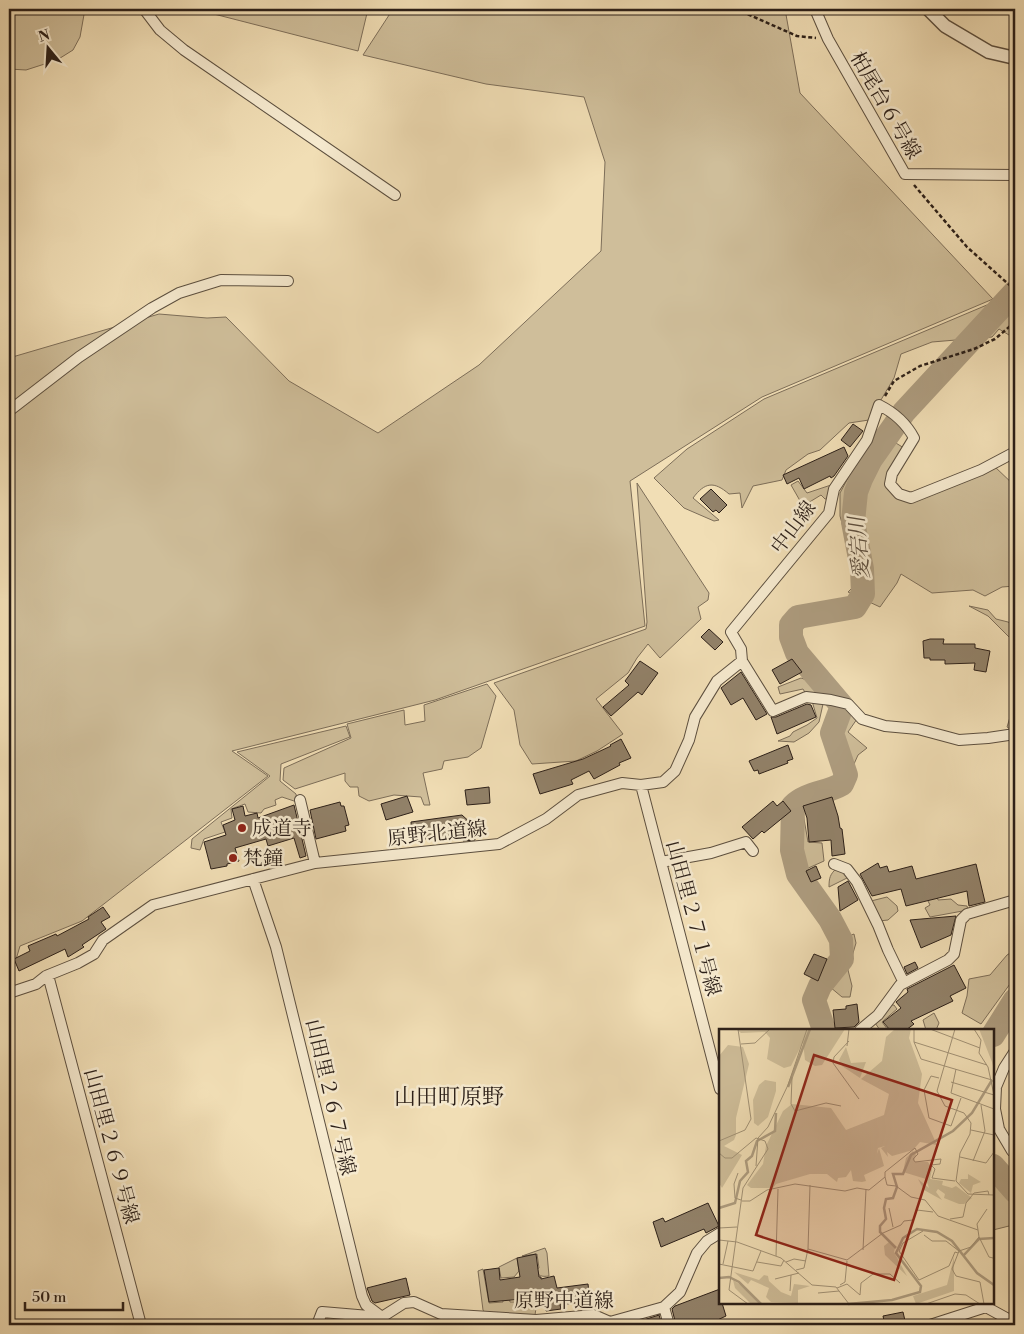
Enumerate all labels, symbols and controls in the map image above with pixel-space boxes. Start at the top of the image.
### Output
north arrow [22,22,72,72]
text: N [36,26,52,47]
street label: 柏尾台６号線 [844,48,926,164]
street label: 中山線 [766,496,822,559]
water label: 愛宕川 [844,513,876,580]
place label: 成道寺 [252,817,312,842]
street label: 原野北道線 [386,817,488,852]
marker: 成道寺 [236,822,248,834]
street label: 山田里２７１号線 [660,838,725,999]
place label: 梵鐘 [243,847,283,872]
marker: 梵鐘 [227,852,239,864]
street label: 山田里２６７号線 [299,1017,360,1178]
inset map [719,1029,994,1304]
street label: 山田里２６９号線 [78,1066,143,1227]
district label: 山田町原野 [394,1084,504,1111]
scale bar [25,1279,122,1311]
text: 50 m [32,1288,66,1307]
street label: 原野中道線 [514,1289,614,1314]

